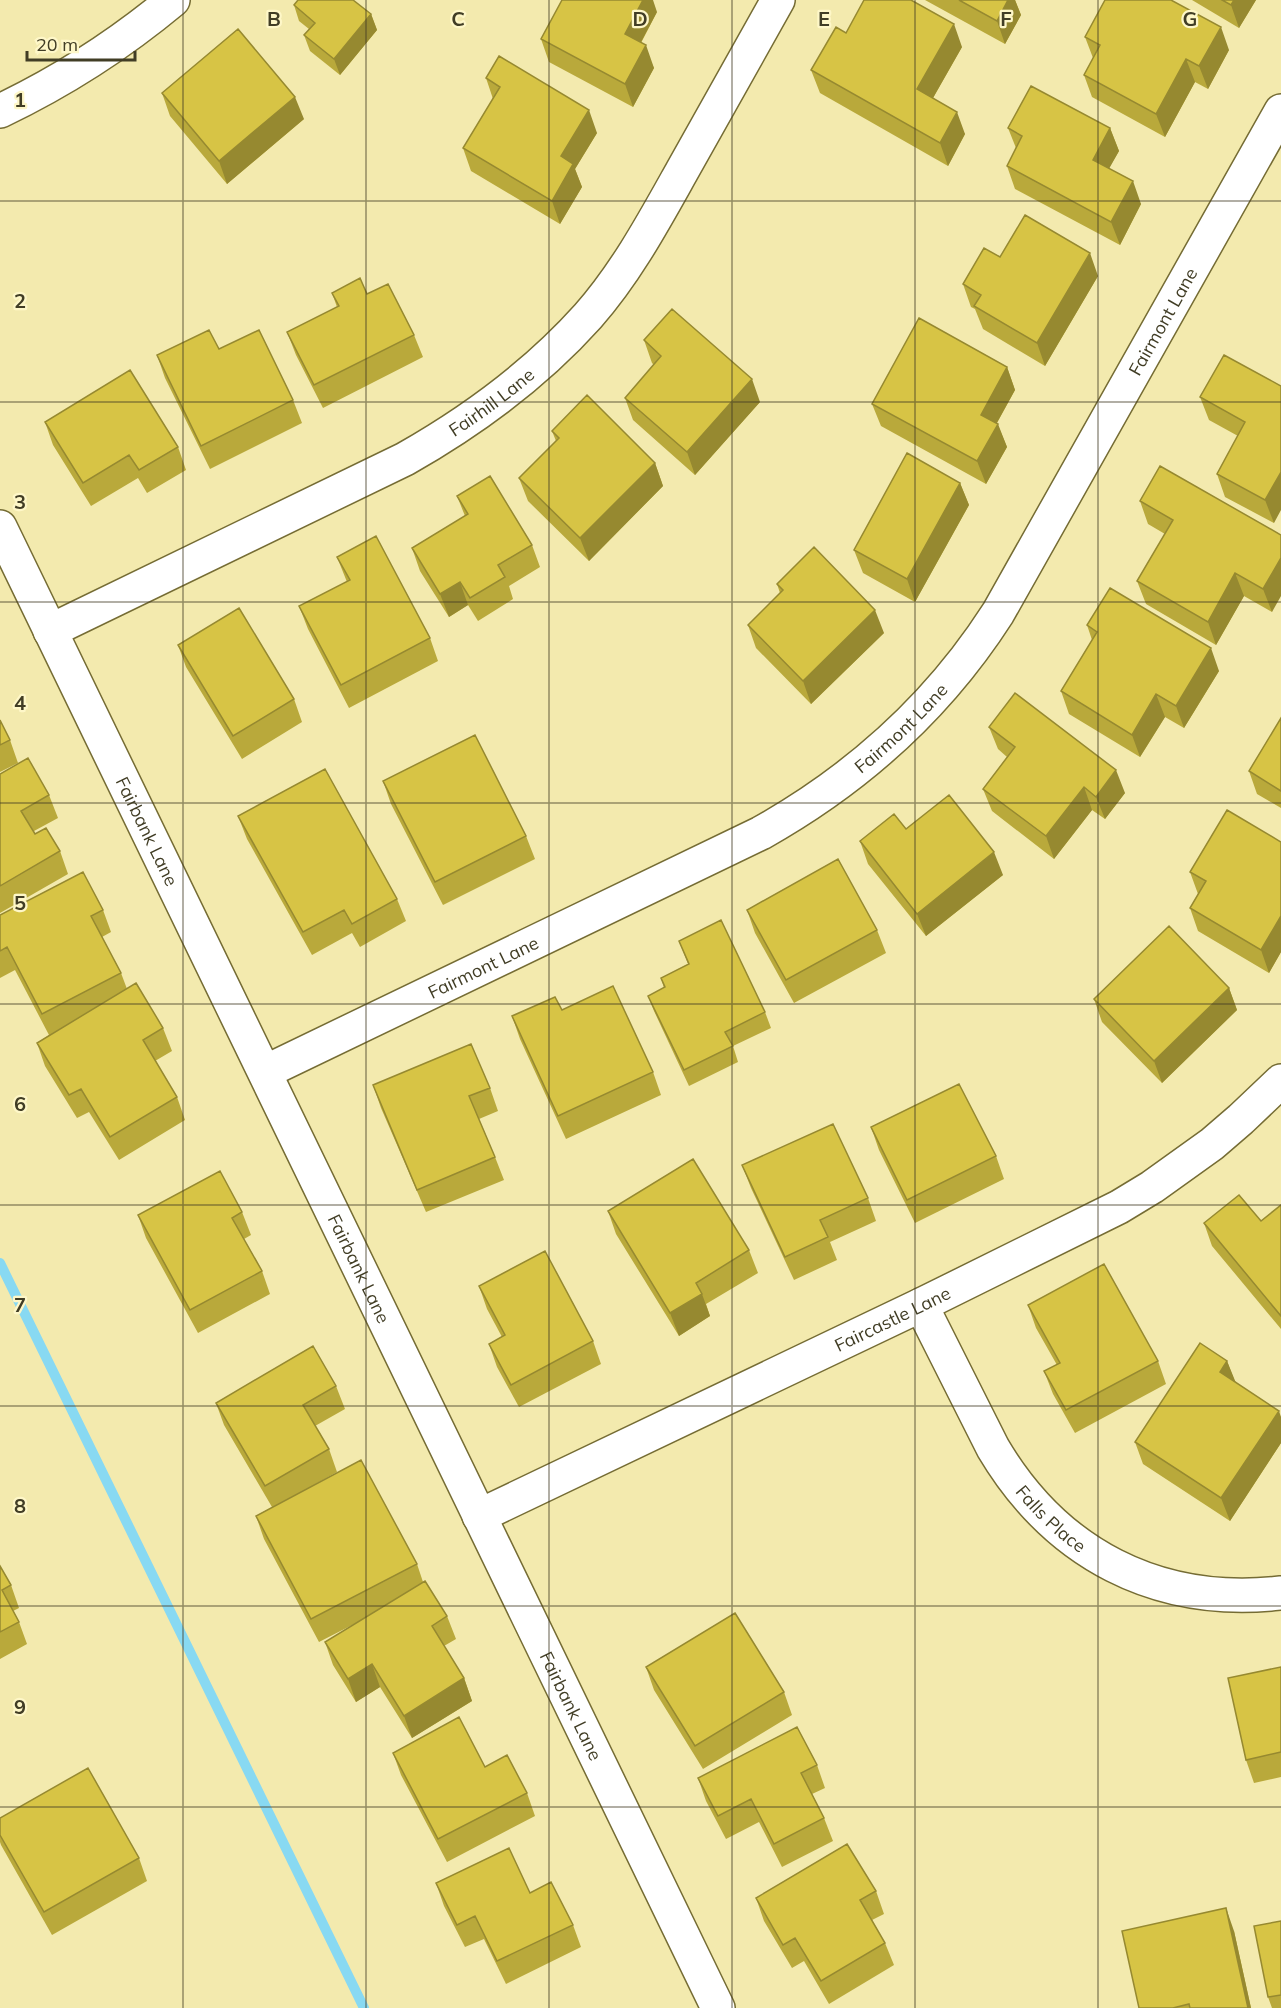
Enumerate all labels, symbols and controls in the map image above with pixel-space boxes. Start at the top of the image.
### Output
text: B [267,6,281,31]
text: C [451,6,465,31]
text: D [632,6,648,31]
text: E [818,6,830,31]
text: F [1000,6,1012,31]
text: G [1183,6,1197,31]
scale bar [27,24,135,62]
text: 20 m [36,33,78,56]
text: 1 [14,87,26,112]
street label: Fairmont Lane [1123,263,1202,379]
text: 2 [14,288,26,313]
street label: Fairhill Lane [444,363,539,441]
text: 3 [14,489,26,514]
street label: Fairmont Lane [849,678,952,778]
text: 4 [14,690,26,715]
street label: Fairbank Lane [111,773,184,890]
text: 5 [14,890,26,915]
street label: Fairmont Lane [424,931,542,1003]
text: 6 [14,1091,26,1116]
street label: Fairbank Lane [323,1210,396,1327]
street label: Faircastle Lane [831,1281,954,1356]
text: 7 [14,1292,26,1317]
street label: Falls Place [1011,1480,1091,1557]
text: 8 [14,1493,26,1518]
street label: Fairbank Lane [535,1647,608,1764]
text: 9 [14,1694,26,1719]

